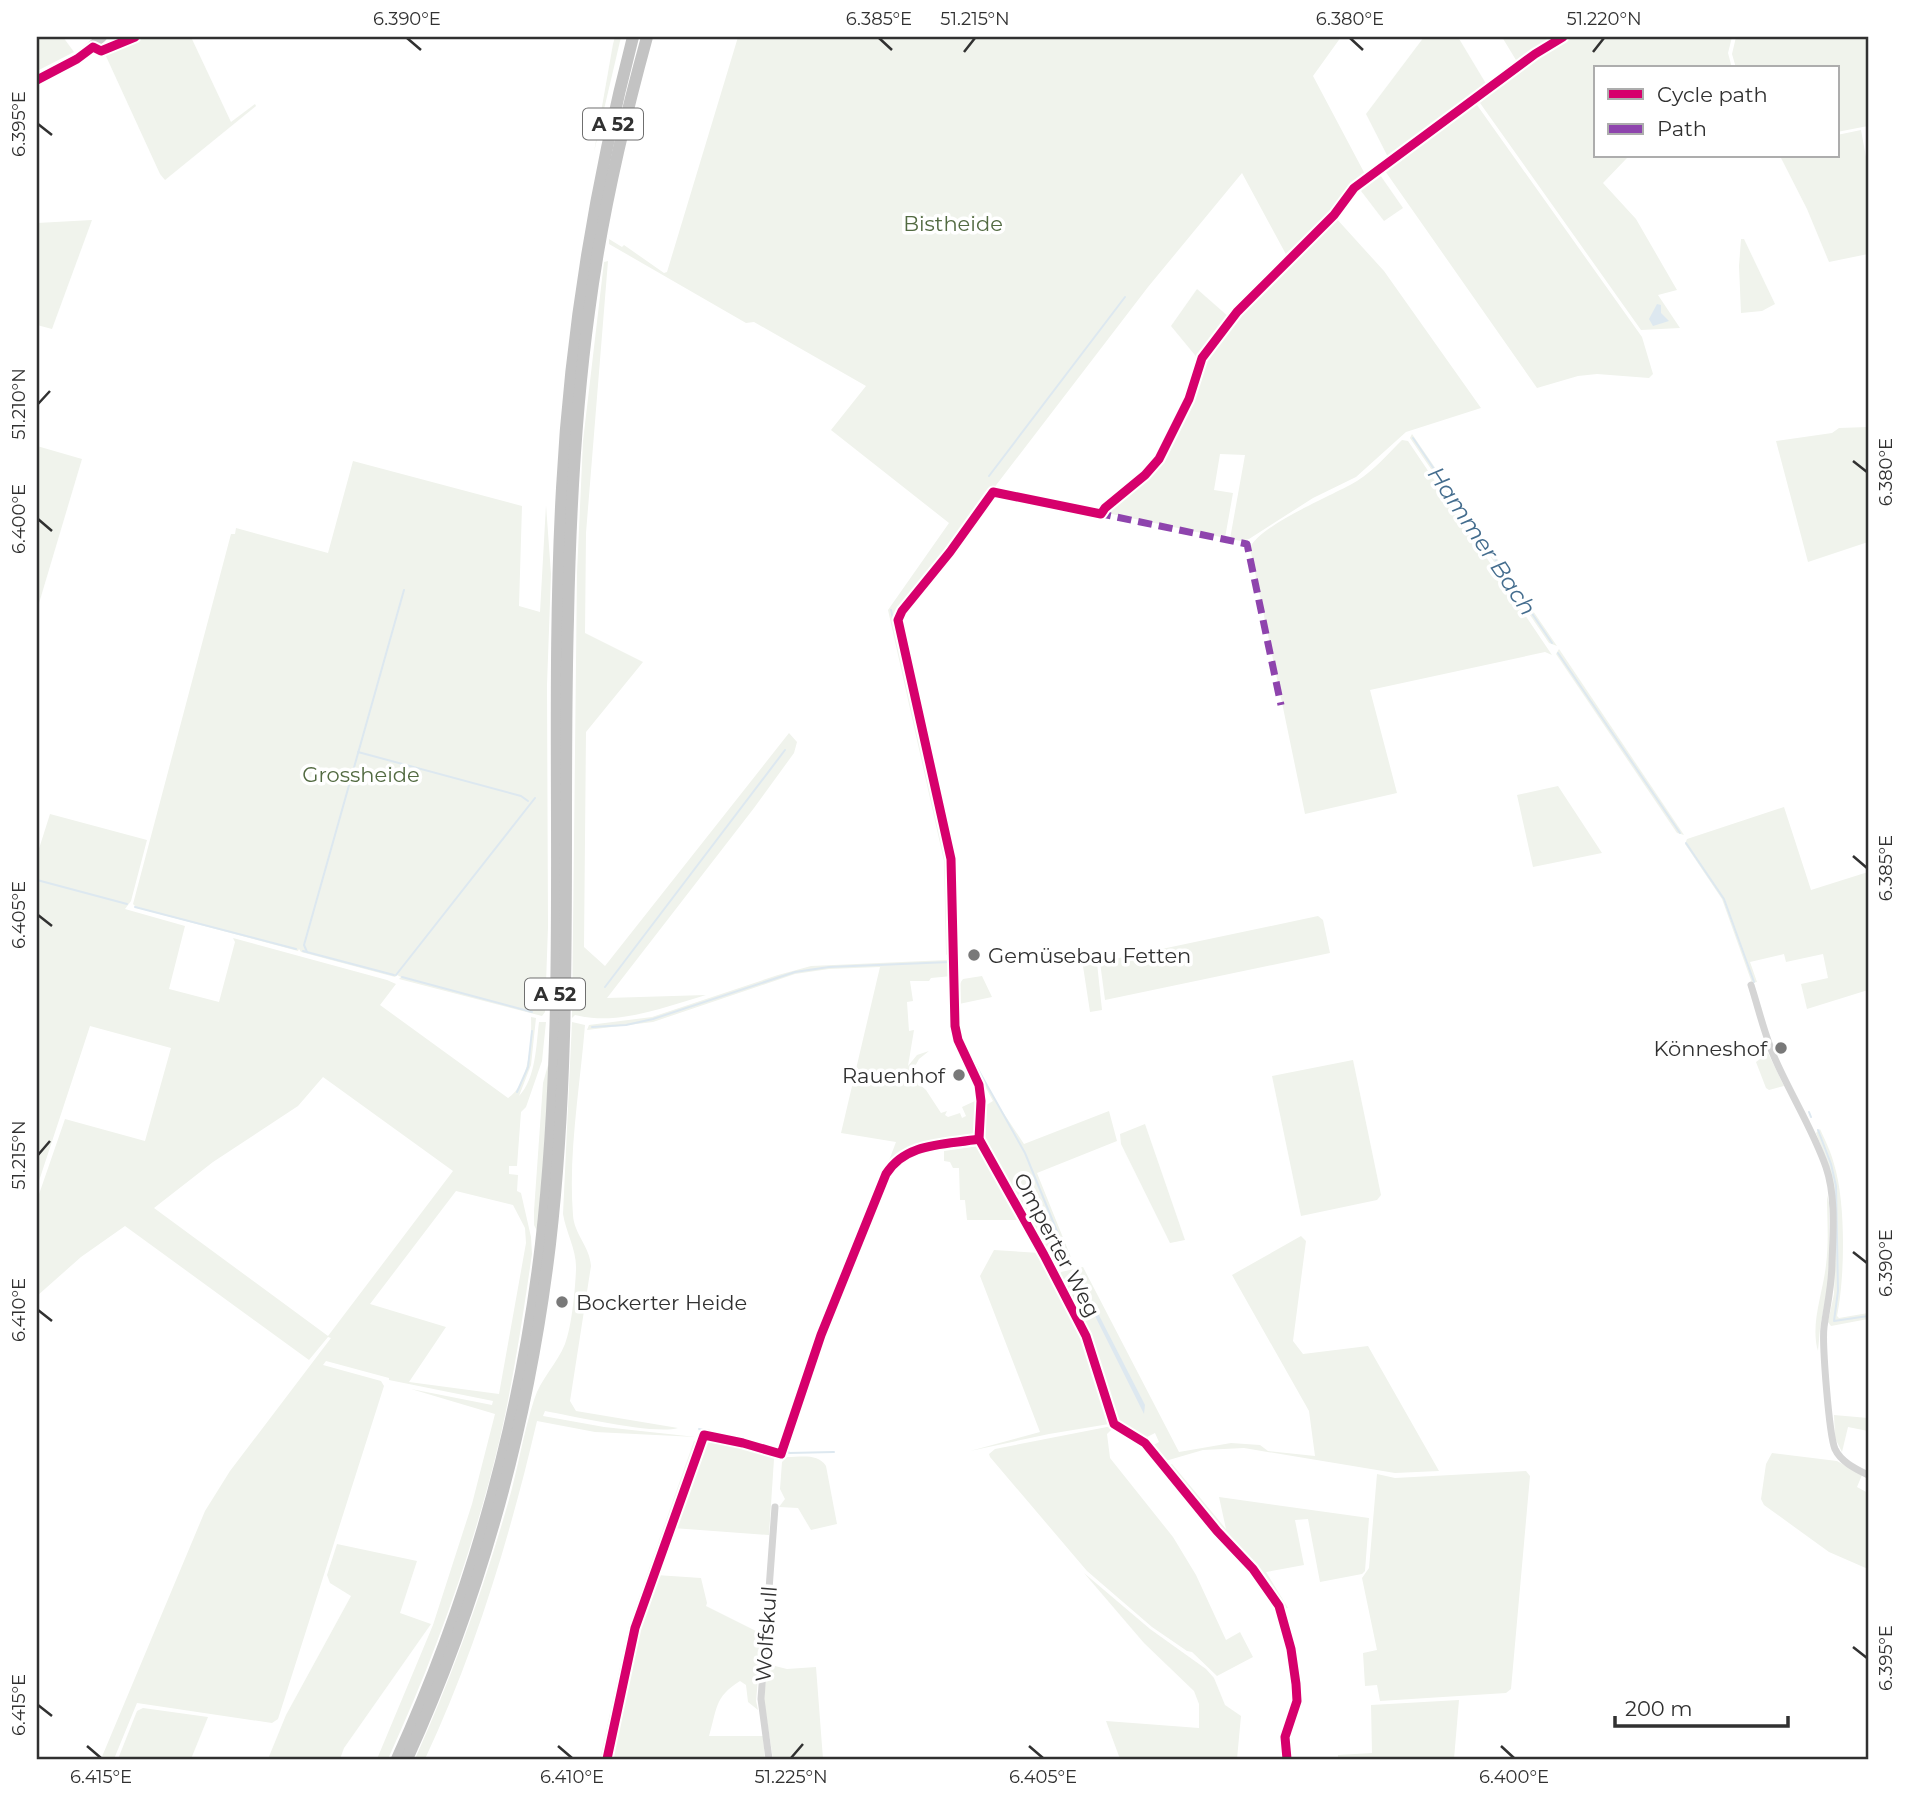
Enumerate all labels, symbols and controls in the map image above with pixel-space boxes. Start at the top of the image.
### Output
text: 6.390°E [373,8,441,30]
text: 6.385°E [846,8,912,30]
text: 51.215°N [940,8,1010,30]
text: 6.380°E [1316,8,1384,30]
text: 51.220°N [1566,8,1642,30]
legend [1594,66,1839,158]
text: Cycle path [1657,82,1768,107]
text: 6.395°E [8,91,30,157]
road number: A 52 [583,108,643,140]
text: Path [1657,116,1707,141]
park label: Bistheide [903,211,1003,236]
text: 51.210°N [8,368,30,440]
text: 6.380°E [1875,438,1897,506]
water label: Hammer Bach [1422,461,1542,621]
text: 6.400°E [8,484,30,554]
park label: Grossheide [302,762,420,787]
text: 6.385°E [1875,835,1897,901]
text: 6.405°E [8,881,30,949]
place label: Gemüsebau Fetten [988,943,1191,968]
marker: Gemüsebau Fetten [966,947,982,963]
road number: A 52 [525,978,585,1010]
place label: Könneshof [1654,1036,1768,1061]
marker: Könneshof [1773,1040,1789,1056]
place label: Rauenhof [842,1063,946,1088]
marker: Rauenhof [951,1067,967,1083]
text: 51.215°N [8,1120,30,1190]
street label: Omperter Weg [1009,1169,1105,1321]
text: 6.390°E [1875,1229,1897,1297]
text: 6.410°E [8,1278,30,1342]
place label: Bockerter Heide [576,1290,747,1315]
marker: Bockerter Heide [554,1294,570,1310]
street label: Wolfskull [750,1585,782,1683]
text: 6.395°E [1875,1625,1897,1691]
text: 6.415°E [8,1674,30,1736]
scale bar [1615,1684,1788,1728]
text: 200 m [1625,1696,1692,1721]
text: 6.415°E [70,1766,132,1788]
text: 6.410°E [540,1766,604,1788]
text: 51.225°N [754,1766,828,1788]
text: 6.405°E [1009,1766,1077,1788]
text: 6.400°E [1479,1766,1549,1788]

